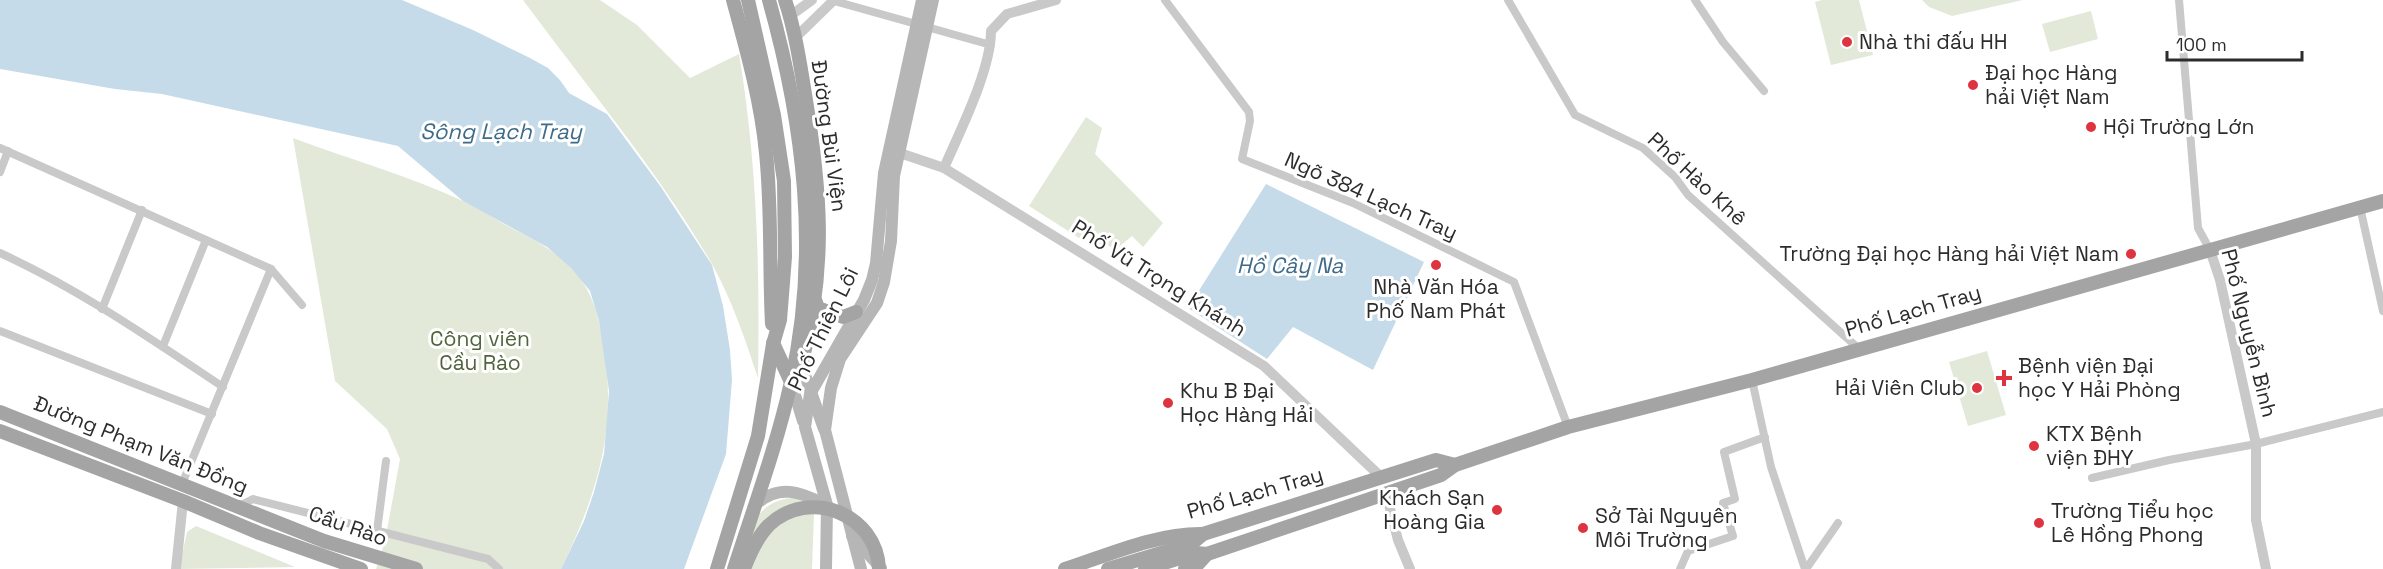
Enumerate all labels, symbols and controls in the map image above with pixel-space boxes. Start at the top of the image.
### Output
scale bar [2167,24,2302,62]
place label: Nhà thi đấu HH [1859,28,2008,55]
text: 100 m [2176,33,2227,56]
marker: Nhà thi đấu HH [1840,35,1854,49]
street label: Đường Bùi Viện [806,58,853,213]
place label: Đại học Hàng hải Việt Nam [1985,59,2118,110]
marker: Đại học Hàng hải Việt Nam [1966,78,1980,92]
place label: Hội Trường Lớn [2103,113,2254,140]
water label: Sông Lạch Tray [420,117,583,145]
marker: Hội Trường Lớn [2084,120,2098,134]
street label: Phố Hào Khê [1642,126,1753,231]
street label: Ngõ 384 Lạch Tray [1280,145,1462,246]
street label: Phố Vũ Trọng Khánh [1067,213,1251,342]
place label: Trường Đại học Hàng hải Việt Nam [1780,240,2119,267]
street label: Phố Nguyễn Bình [2216,246,2283,420]
marker: Trường Đại học Hàng hải Việt Nam [2124,247,2138,261]
water label: Hồ Cây Na [1237,251,1344,279]
marker: Nhà Văn Hóa Phố Nam Phát [1429,258,1443,272]
street label: Phố Thiên Lôi [781,263,864,395]
place label: Nhà Văn Hóa Phố Nam Phát [1366,273,1506,324]
street label: Phố Lạch Tray [1842,278,1984,343]
park label: Công viên Cầu Rào [430,325,530,376]
place label: Bệnh viện Đại học Y Hải Phòng [2018,352,2181,403]
marker: Bệnh viện Đại học Y Hải Phòng [1995,369,2013,387]
place label: Hải Viên Club [1835,374,1965,401]
place label: Khu B Đại Học Hàng Hải [1180,377,1313,428]
marker: Hải Viên Club [1970,381,1984,395]
street label: Đường Phạm Văn Đồng [30,389,252,500]
marker: Khu B Đại Học Hàng Hải [1161,396,1175,410]
place label: KTX Bệnh viện ĐHY [2046,420,2142,471]
marker: KTX Bệnh viện ĐHY [2027,439,2041,453]
street label: Phố Lạch Tray [1184,460,1326,525]
place label: Khách Sạn Hoàng Gia [1379,484,1485,535]
place label: Trường Tiểu học Lê Hồng Phong [2051,497,2214,548]
street label: Cầu Rào [305,499,391,552]
place label: Sở Tài Nguyên Môi Trường [1595,502,1738,553]
marker: Khách Sạn Hoàng Gia [1490,503,1504,517]
marker: Trường Tiểu học Lê Hồng Phong [2032,516,2046,530]
marker: Sở Tài Nguyên Môi Trường [1576,521,1590,535]

